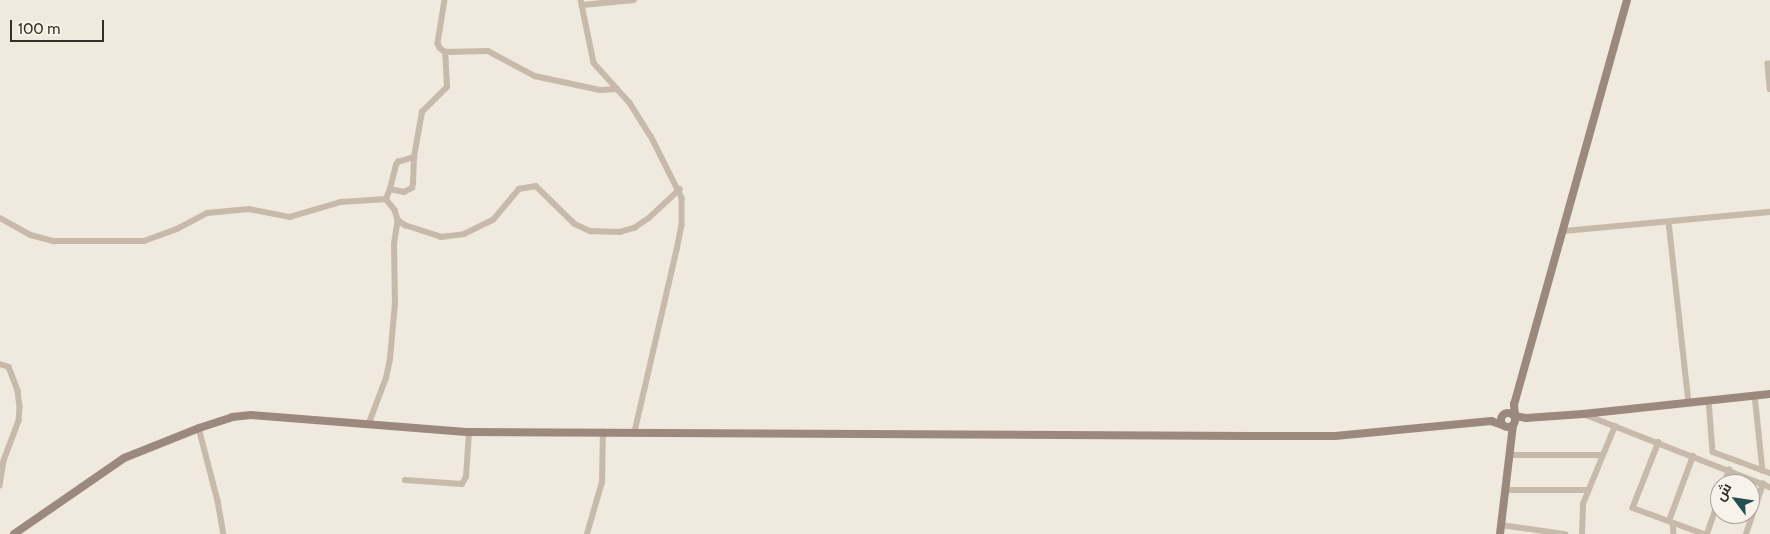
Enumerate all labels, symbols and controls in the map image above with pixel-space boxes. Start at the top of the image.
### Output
scale bar [12,10,106,42]
text: 100 m [18,20,60,38]
north arrow [1710,474,1760,524]
text: ش [1711,479,1735,504]

